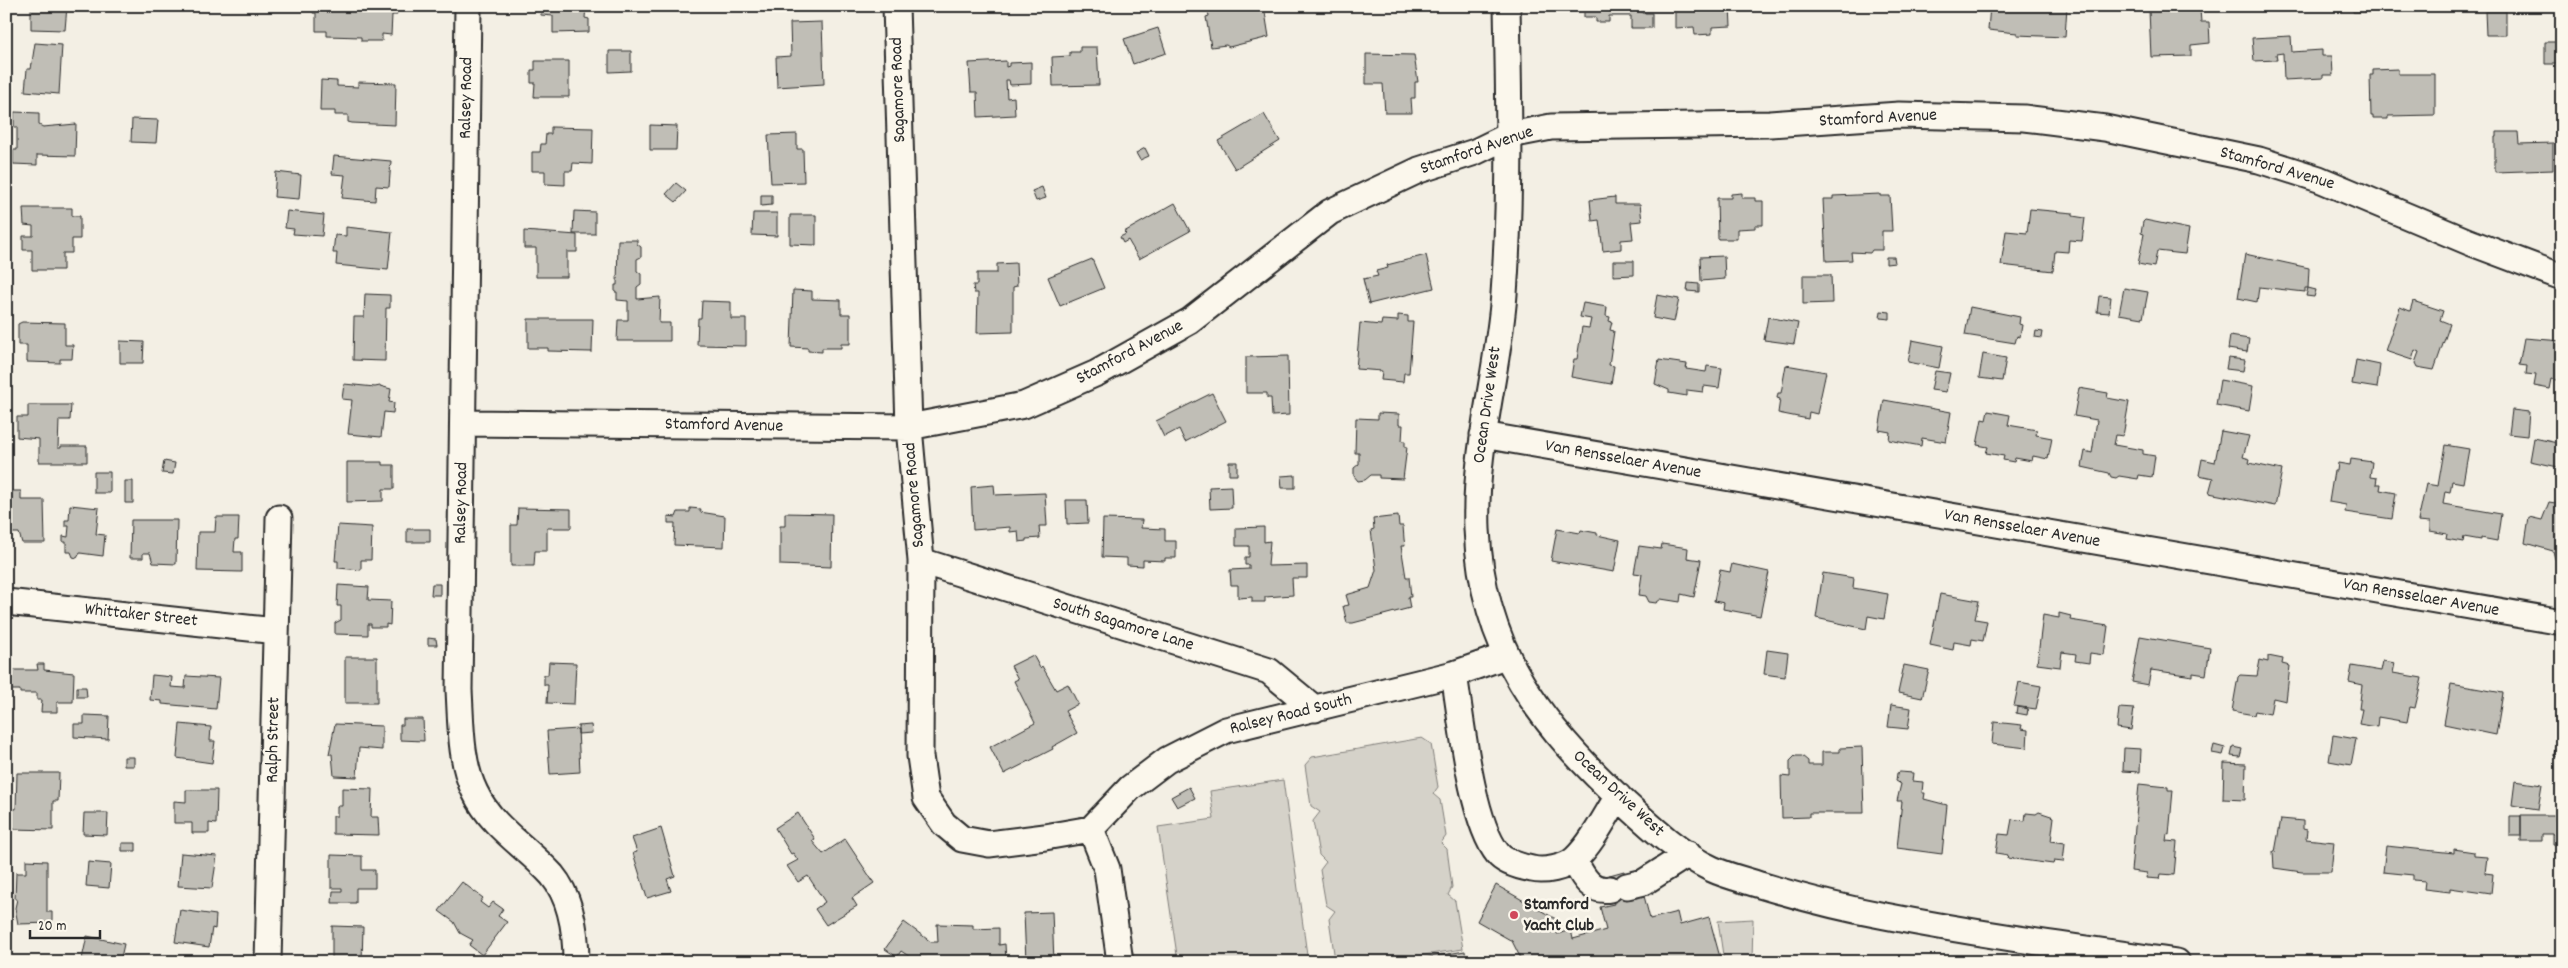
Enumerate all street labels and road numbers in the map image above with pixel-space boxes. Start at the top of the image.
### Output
street label: Sagamore Road [885,37,913,143]
street label: Ralsey Road [454,57,480,139]
street label: Stamford Avenue [1818,103,1938,135]
street label: Stamford Avenue [1417,120,1537,182]
street label: Stamford Avenue [2217,141,2337,197]
street label: Stamford Avenue [1072,314,1188,392]
street label: Ocean Drive West [1467,345,1509,465]
street label: Stamford Avenue [665,412,783,440]
street label: Van Rensselaer Avenue [1543,434,1703,486]
street label: Sagamore Road [898,441,932,549]
street label: Ralsey Road [449,462,475,544]
street label: Van Rensselaer Avenue [1942,503,2102,555]
street label: Van Rensselaer Avenue [2341,572,2501,624]
street label: South Sagamore Lane [1049,592,1197,658]
street label: Whittaker Street [83,598,199,634]
street label: Ralsey Road South [1227,688,1355,742]
street label: Ralph Street [261,696,287,783]
street label: Ocean Drive West [1566,745,1670,844]

